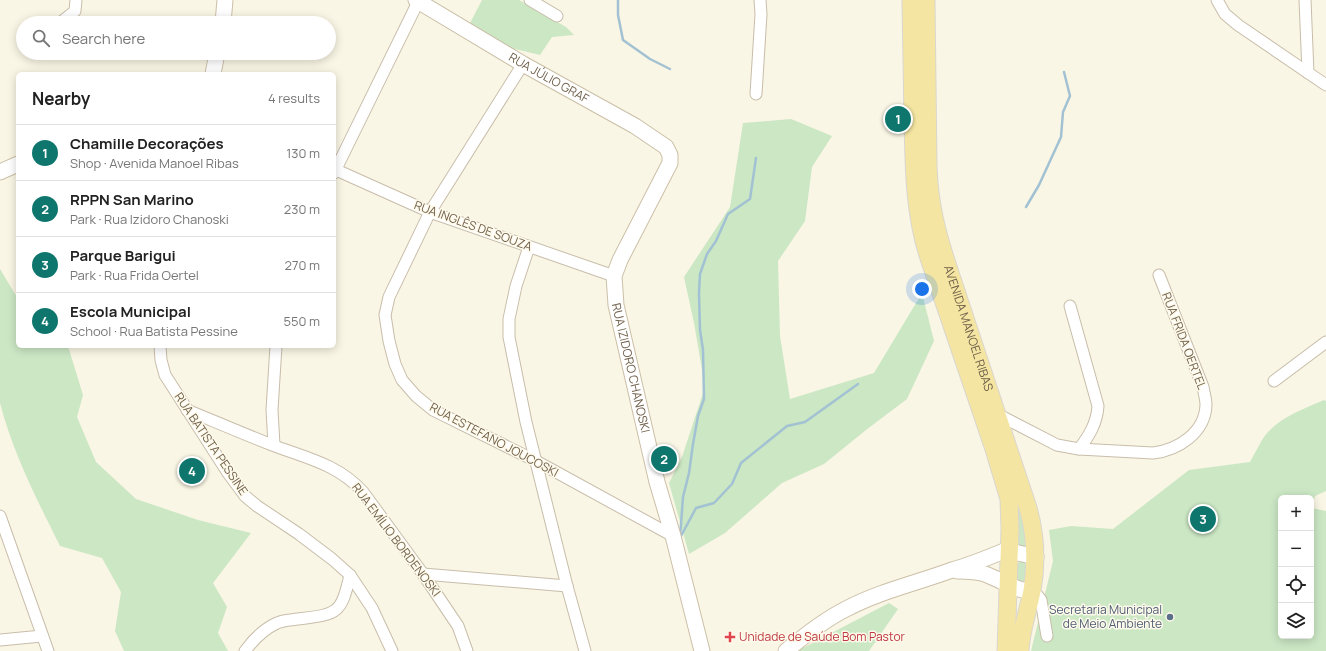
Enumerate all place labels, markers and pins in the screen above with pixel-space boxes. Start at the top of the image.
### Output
pin: 1 [885,104,911,134]
pin: 2 [651,444,677,474]
pin: 4 [179,456,205,486]
pin: 3 [1190,504,1216,534]
place label: Secretaria Municipal de Meio Ambiente [1049,601,1162,632]
marker: Secretaria Municipal de Meio Ambiente [1165,612,1175,622]
place label: Unidade de Saúde Bom Pastor [739,628,906,645]
marker: Unidade de Saúde Bom Pastor [724,631,736,643]

